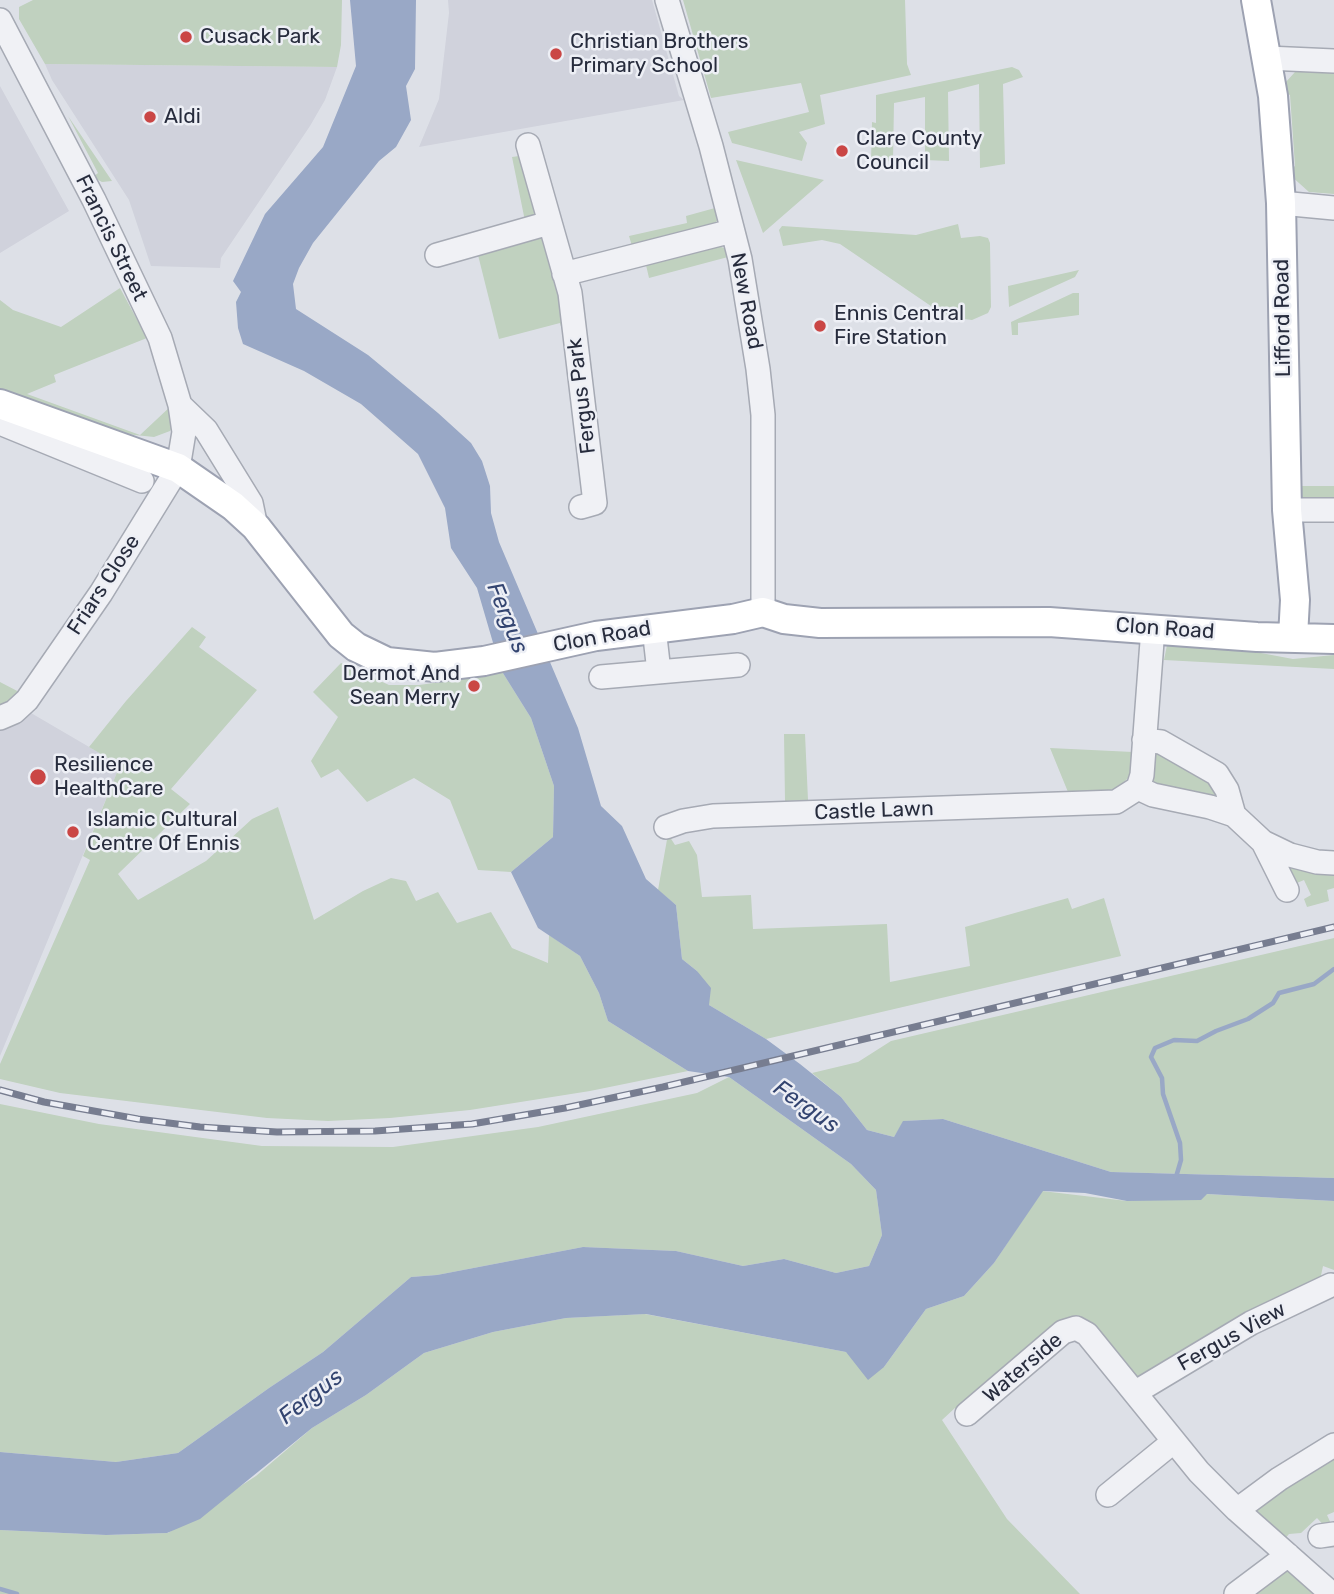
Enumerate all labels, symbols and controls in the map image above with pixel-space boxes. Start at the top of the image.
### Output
place label: Cusack Park [200,24,320,50]
marker: Cusack Park [178,29,194,45]
place label: Christian Brothers Primary School [570,29,748,79]
marker: Christian Brothers Primary School [548,46,564,62]
place label: Aldi [164,104,201,130]
marker: Aldi [142,109,158,125]
place label: Clare County Council [856,126,982,176]
marker: Clare County Council [834,143,850,159]
street label: Francis Street [70,171,152,305]
street label: New Road [724,251,768,351]
street label: Lifford Road [1269,259,1297,377]
place label: Ennis Central Fire Station [834,301,964,351]
marker: Ennis Central Fire Station [812,318,828,334]
street label: Fergus Park [562,337,602,455]
street label: Friars Close [62,530,146,640]
water label: Fergus [480,579,534,657]
street label: Clon Road [1115,613,1215,645]
street label: Clon Road [551,616,653,658]
place label: Dermot And Sean Merry [343,661,460,711]
marker: Dermot And Sean Merry [466,678,482,694]
place label: Resilience HealthCare [54,752,164,802]
marker: Resilience HealthCare [28,767,48,787]
street label: Castle Lawn [814,796,934,826]
place label: Islamic Cultural Centre Of Ennis [87,807,240,857]
marker: Islamic Cultural Centre Of Ennis [65,824,81,840]
water label: Fergus [768,1074,844,1140]
street label: Fergus View [1174,1297,1290,1377]
street label: Waterside [978,1328,1068,1408]
water label: Fergus [273,1363,349,1431]

